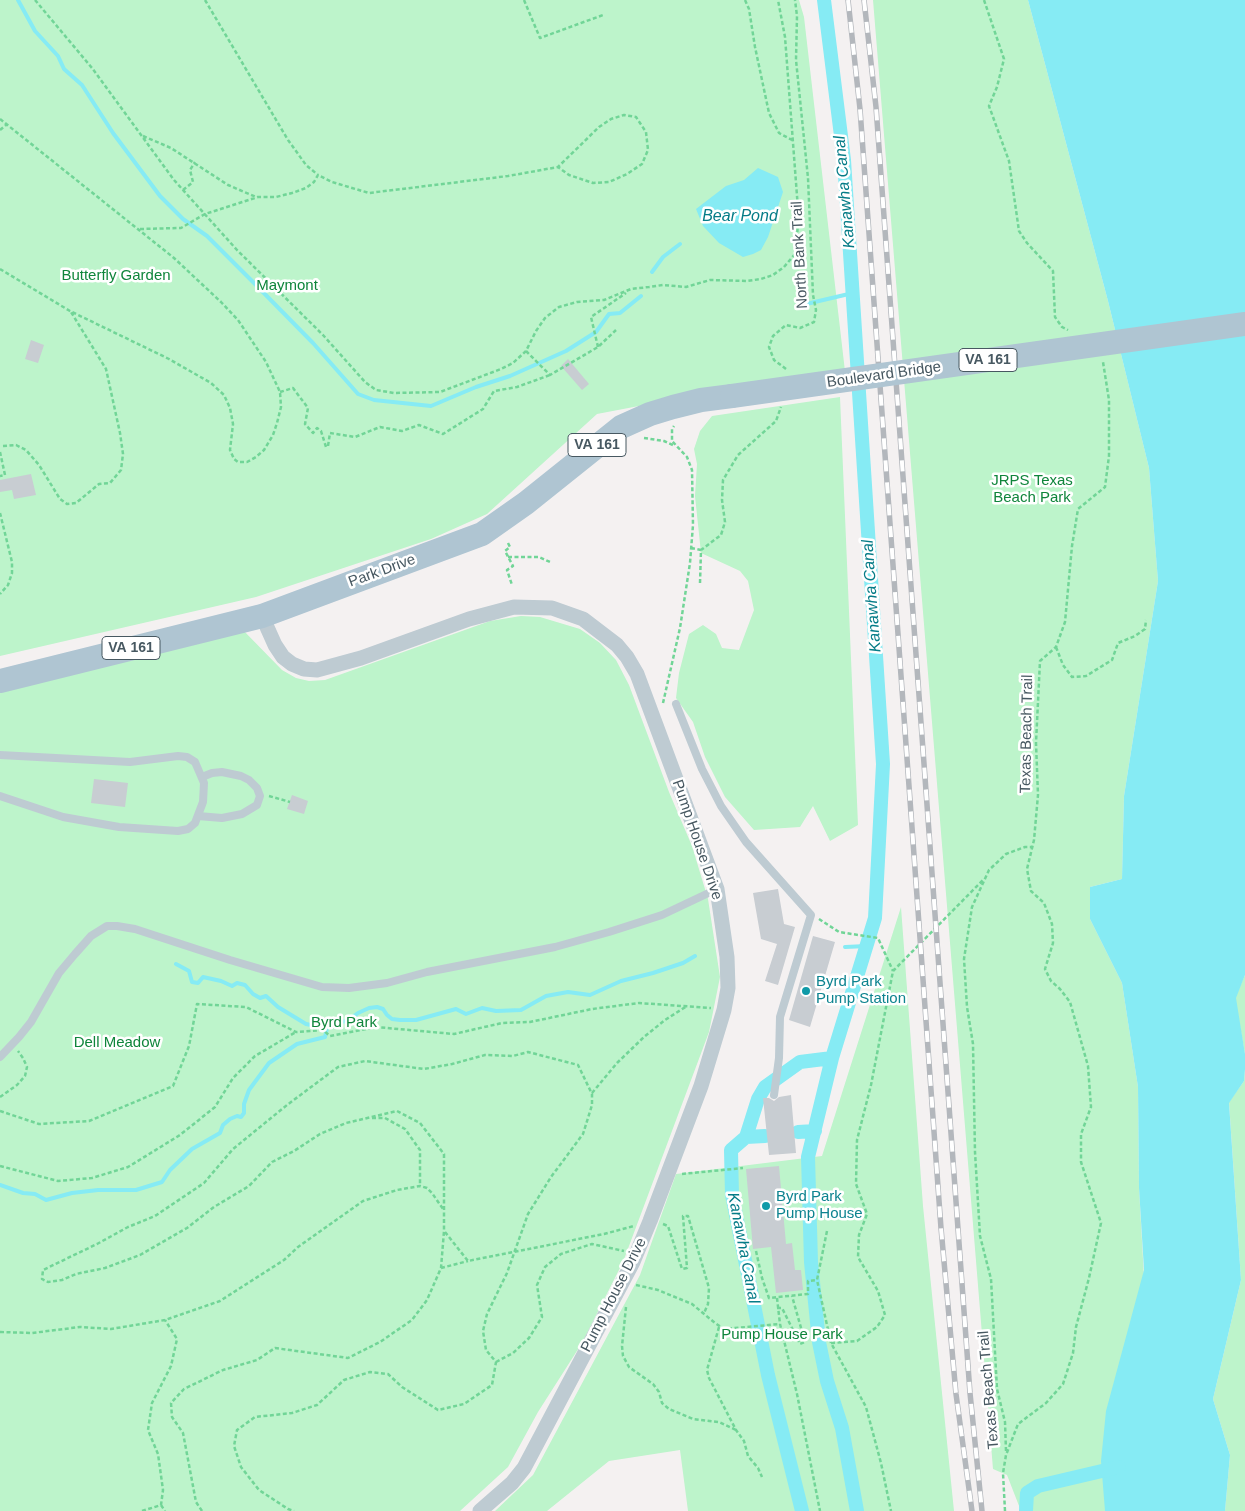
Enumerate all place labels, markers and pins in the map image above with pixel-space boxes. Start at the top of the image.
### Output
place label: Byrd Park Pump Station [816,973,906,1008]
marker: Byrd Park Pump Station [800,985,812,997]
place label: Byrd Park Pump House [776,1188,863,1223]
marker: Byrd Park Pump House [760,1200,772,1212]

